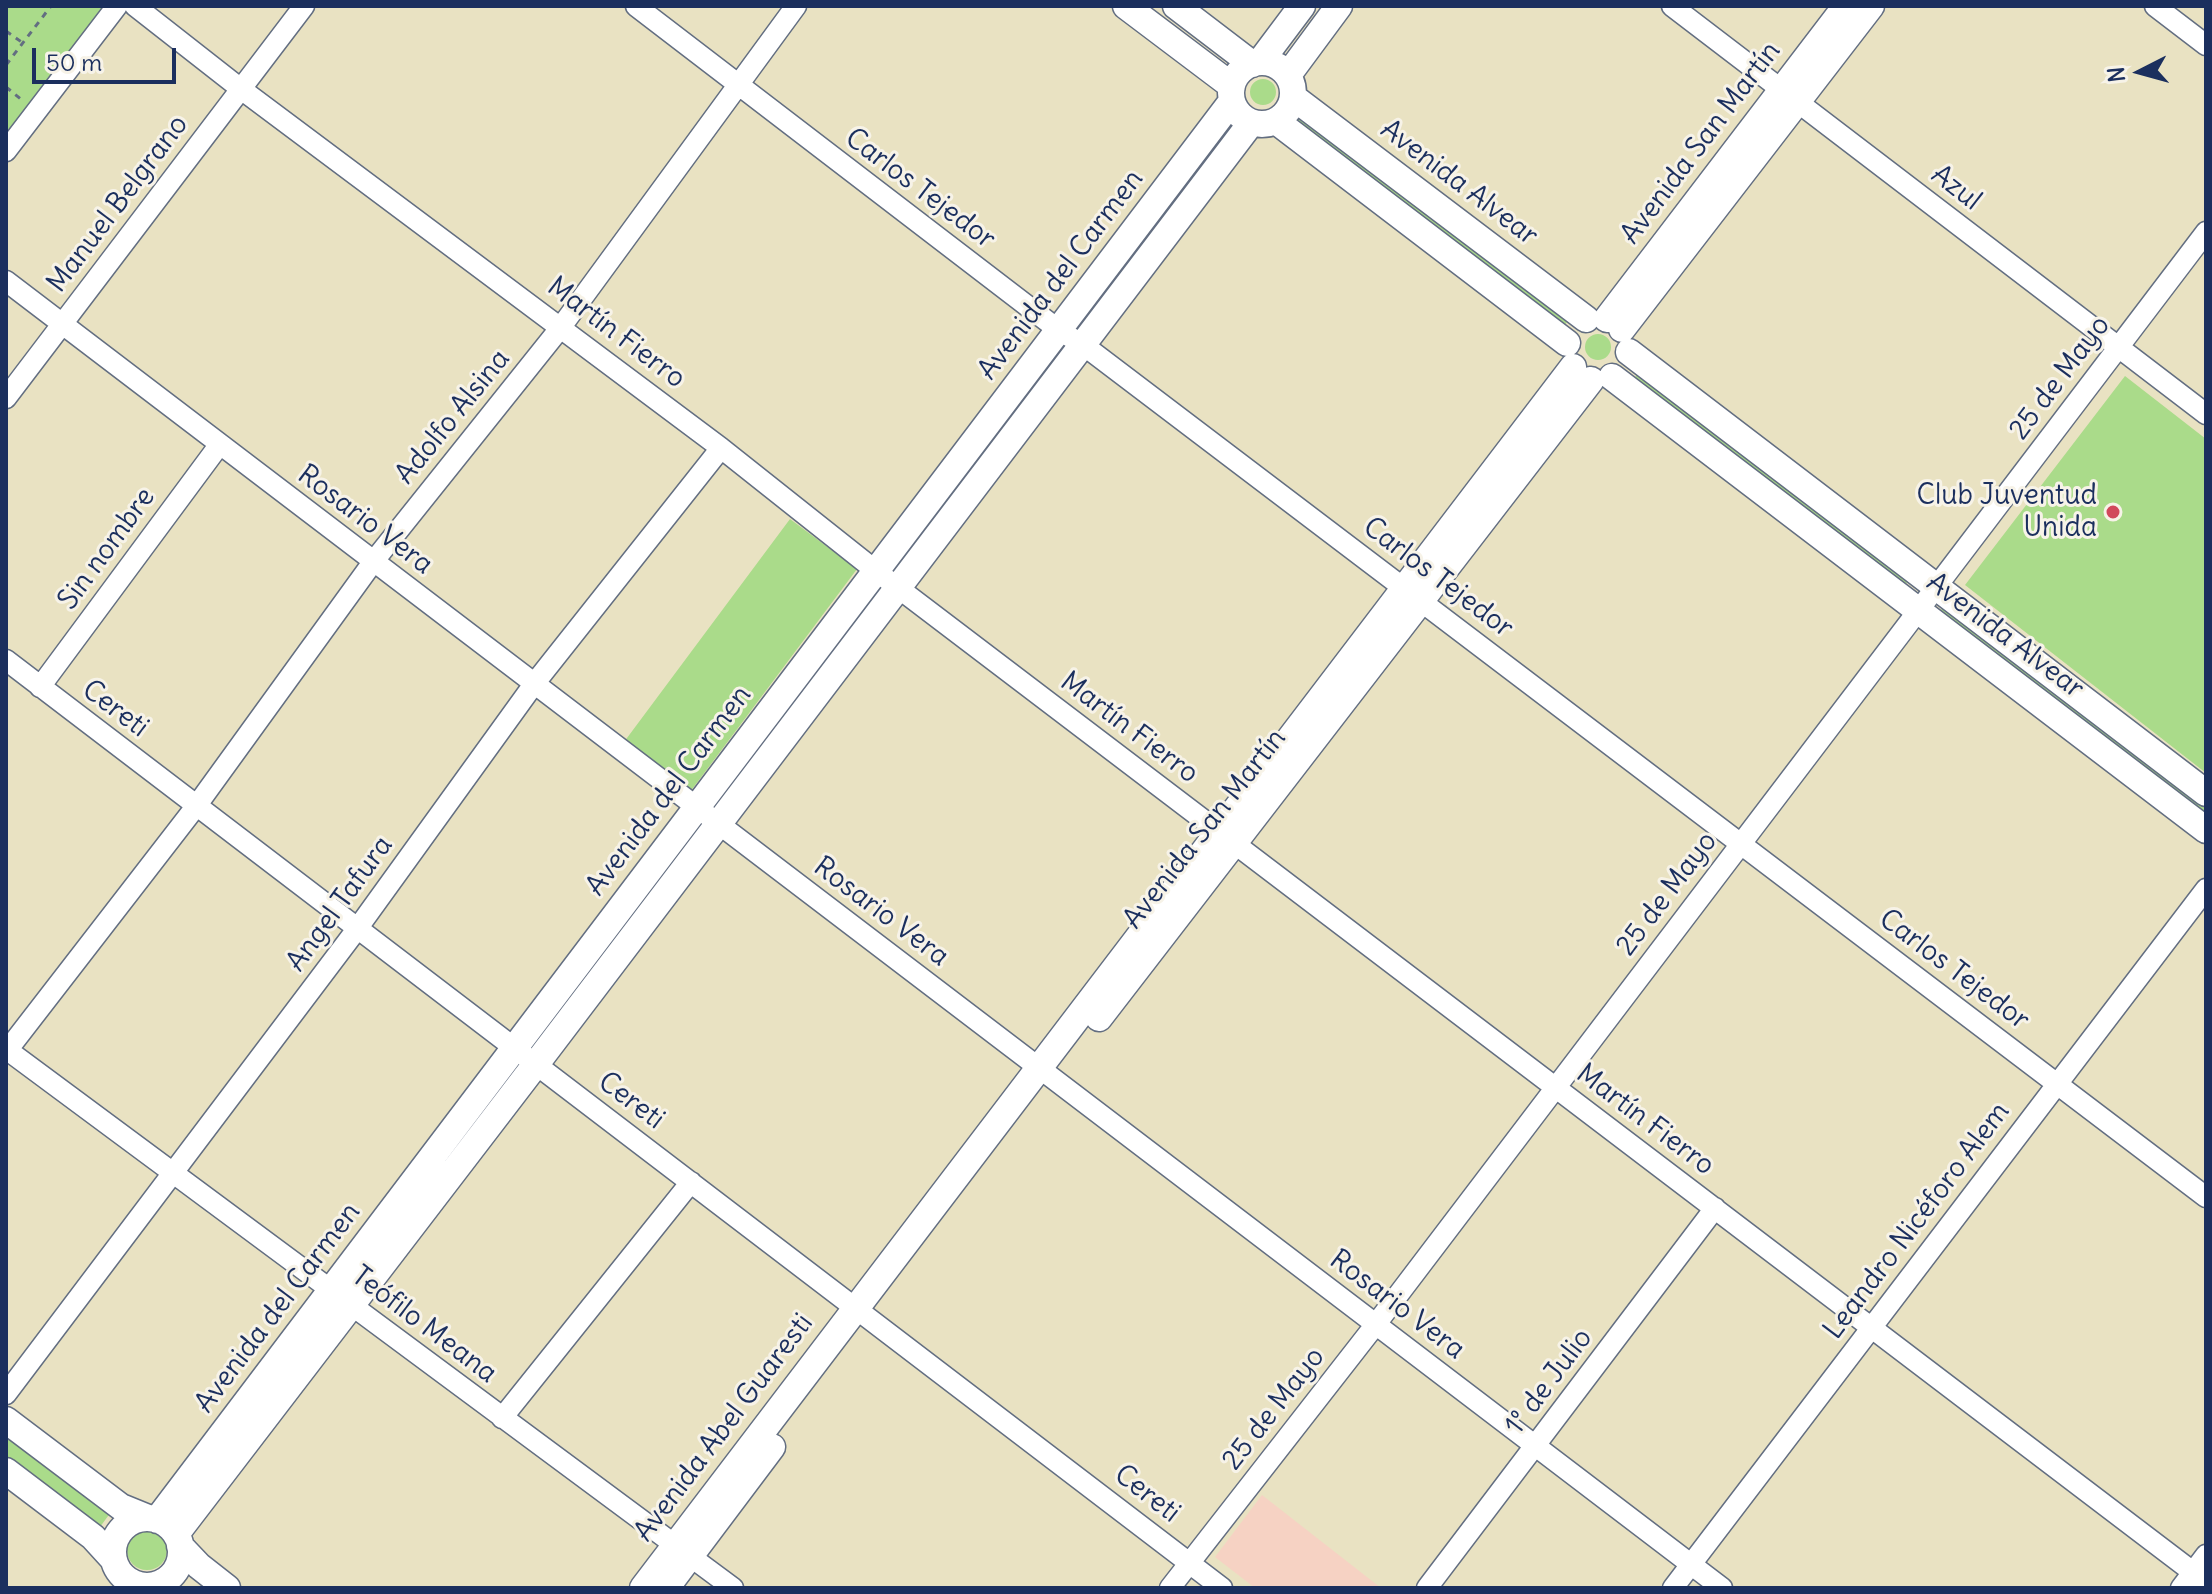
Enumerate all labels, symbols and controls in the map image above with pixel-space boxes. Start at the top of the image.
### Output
scale bar [36,32,180,82]
north arrow [2100,32,2180,112]
street label: Avenida San Martín [1614,35,1788,251]
text: 50 m [46,47,102,77]
text: N [2101,65,2131,84]
street label: Manuel Belgrano [40,109,196,299]
street label: Avenida Alvear [1374,113,1544,253]
street label: Carlos Tejedor [838,121,1002,257]
street label: Azul [1924,158,1988,218]
street label: Avenida del Carmen [971,164,1151,386]
street label: Martín Fierro [540,270,692,396]
street label: 25 de Mayo [2003,310,2117,446]
street label: Adolfo Alsina [389,343,517,491]
street label: Rosario Vera [291,458,439,582]
place label: Club Juventud Unida [1917,479,2097,545]
street label: Sin nombre [52,482,162,616]
marker: Club Juventud Unida [2104,503,2122,521]
street label: Carlos Tejedor [1356,510,1520,646]
street label: Avenida Alvear [1920,566,2090,706]
street label: Martín Fierro [1053,665,1205,791]
street label: Cereti [75,673,155,745]
street label: Avenida del Carmen [579,680,759,902]
street label: Avenida San Martín [1117,722,1293,936]
street label: 25 de Mayo [1610,826,1724,962]
street label: Angel Tafura [280,830,400,978]
street label: Rosario Vera [807,850,955,974]
street label: Carlos Tejedor [1872,902,2036,1038]
street label: Martín Fierro [1569,1057,1721,1183]
street label: Cereti [591,1065,671,1137]
street label: Leandro Nicéforo Alem [1817,1096,2017,1346]
street label: Avenida del Carmen [188,1197,368,1419]
street label: Rosario Vera [1323,1243,1471,1367]
street label: Teófilo Meana [345,1259,503,1391]
street label: Avenida Abel Guaresti [628,1308,820,1548]
street label: 1° de Julio [1498,1322,1600,1442]
street label: 25 de Mayo [1216,1341,1332,1477]
street label: Cereti [1107,1458,1187,1530]

